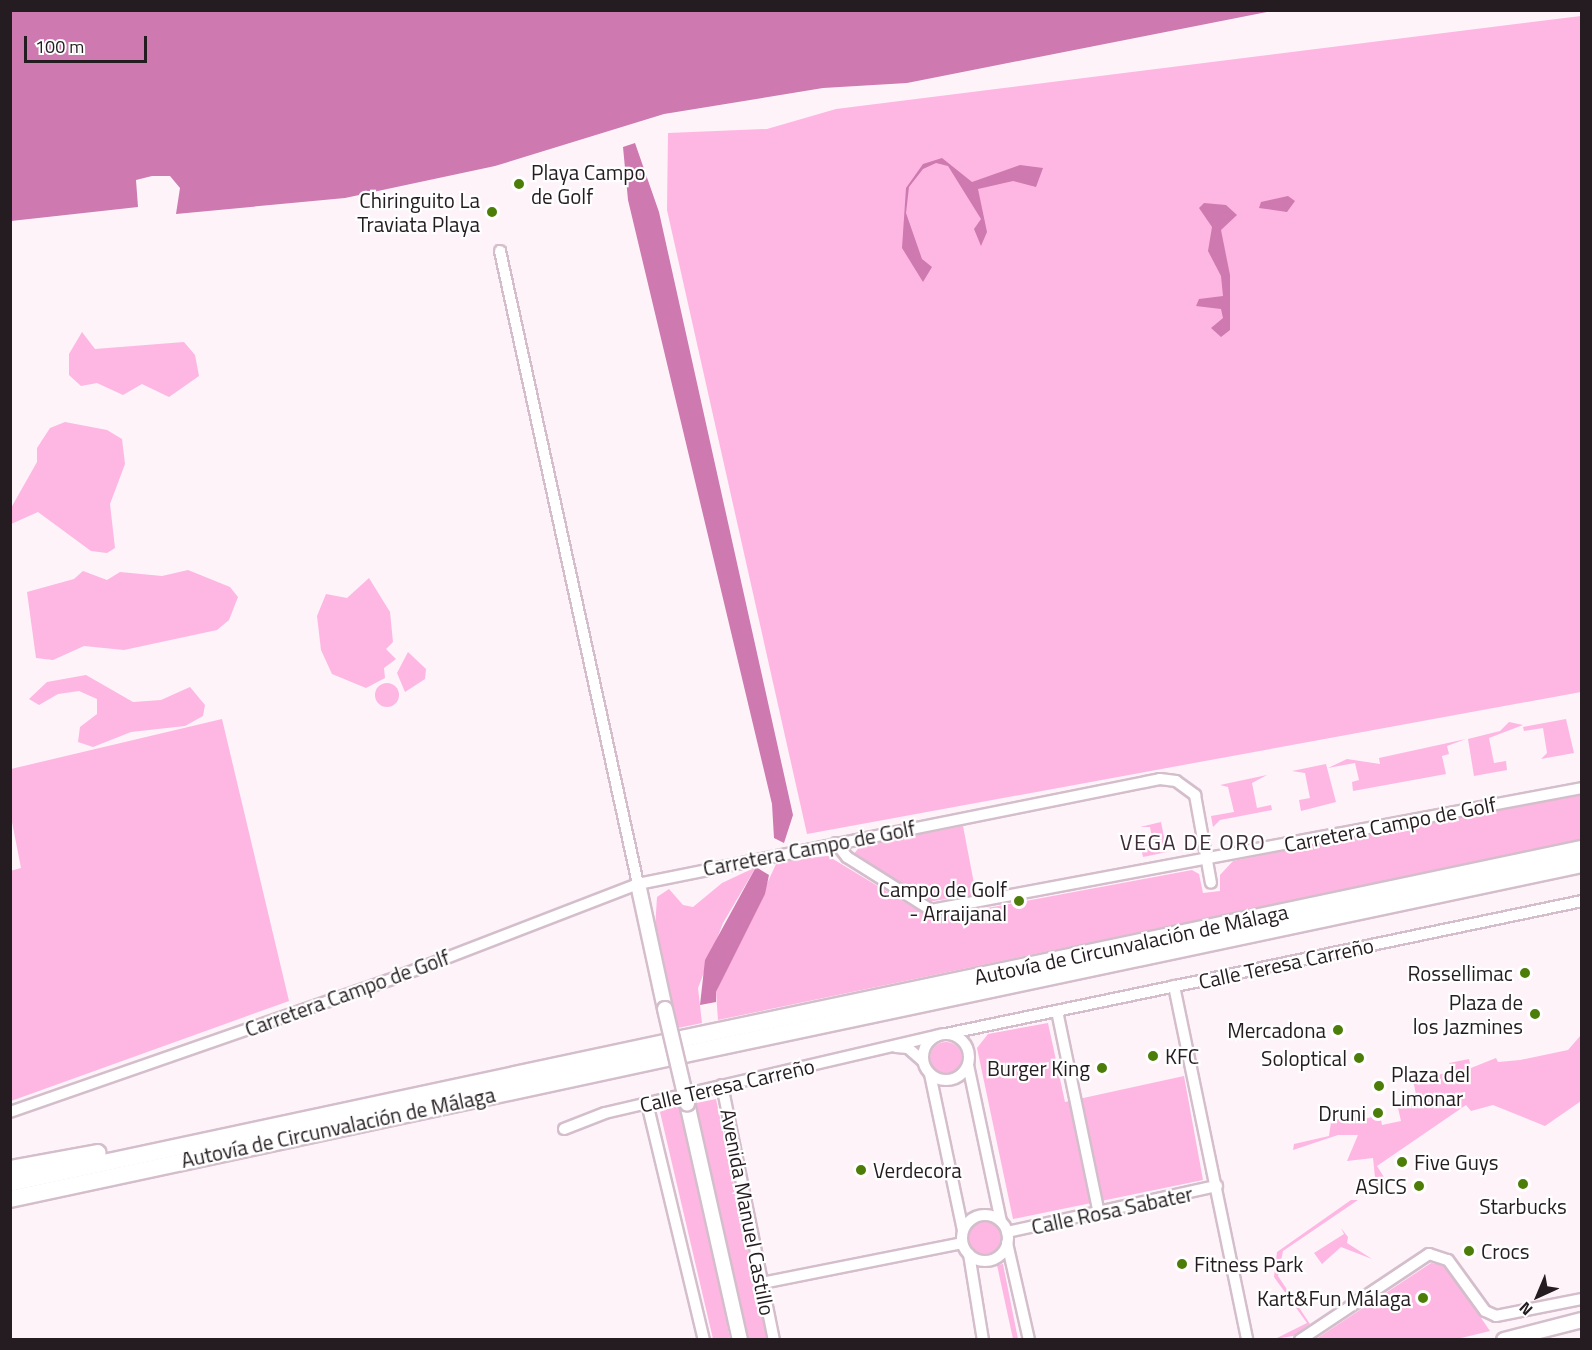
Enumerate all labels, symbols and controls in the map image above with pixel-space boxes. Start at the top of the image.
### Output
scale bar [27,24,150,62]
text: 100 m [35,33,84,60]
place label: Playa Campo de Golf [531,159,645,209]
marker: Playa Campo de Golf [512,177,526,191]
place label: Chiringuito La Traviata Playa [357,187,480,237]
marker: Chiringuito La Traviata Playa [485,205,499,219]
street label: Carretera Campo de Golf [1282,791,1498,857]
street label: Carretera Campo de Golf [701,815,917,881]
district label: VEGA DE ORO [1120,830,1266,856]
place label: Campo de Golf - Arraijanal [879,876,1007,926]
marker: Campo de Golf - Arraijanal [1012,894,1026,908]
street label: Autovía de Circunvalación de Málaga [972,898,1290,990]
street label: Calle Teresa Carreño [1196,932,1376,994]
street label: Carretera Campo de Golf [241,944,453,1042]
place label: Rossellimac [1407,960,1513,986]
marker: Rossellimac [1518,966,1532,980]
place label: Plaza de los Jazmines [1413,989,1523,1039]
marker: Plaza de los Jazmines [1528,1007,1542,1021]
place label: Mercadona [1227,1017,1326,1043]
marker: Mercadona [1331,1023,1345,1037]
place label: KFC [1165,1043,1199,1069]
place label: Soloptical [1261,1045,1347,1071]
marker: KFC [1146,1049,1160,1063]
marker: Soloptical [1352,1051,1366,1065]
street label: Calle Teresa Carreño [637,1053,817,1117]
place label: Burger King [987,1055,1090,1081]
marker: Burger King [1095,1061,1109,1075]
place label: Plaza del Limonar [1391,1061,1470,1111]
marker: Plaza del Limonar [1372,1079,1386,1093]
street label: Autovía de Circunvalación de Málaga [179,1081,497,1173]
place label: Druni [1318,1100,1366,1126]
marker: Druni [1371,1106,1385,1120]
street label: Avenida Manuel Castillo [716,1107,780,1317]
place label: Five Guys [1414,1149,1499,1175]
marker: Five Guys [1395,1155,1409,1169]
place label: Verdecora [873,1157,962,1183]
marker: Verdecora [854,1163,868,1177]
place label: ASICS [1355,1173,1407,1199]
marker: Starbucks [1516,1177,1530,1191]
marker: ASICS [1412,1179,1426,1193]
street label: Calle Rosa Sabater [1029,1181,1195,1239]
place label: Starbucks [1479,1193,1567,1219]
place label: Crocs [1481,1238,1529,1264]
marker: Crocs [1462,1244,1476,1258]
place label: Fitness Park [1194,1251,1303,1277]
marker: Fitness Park [1175,1257,1189,1271]
north arrow [1508,1266,1568,1326]
place label: Kart&Fun Málaga [1257,1285,1411,1311]
marker: Kart&Fun Málaga [1416,1291,1430,1305]
text: N [1513,1296,1538,1321]

